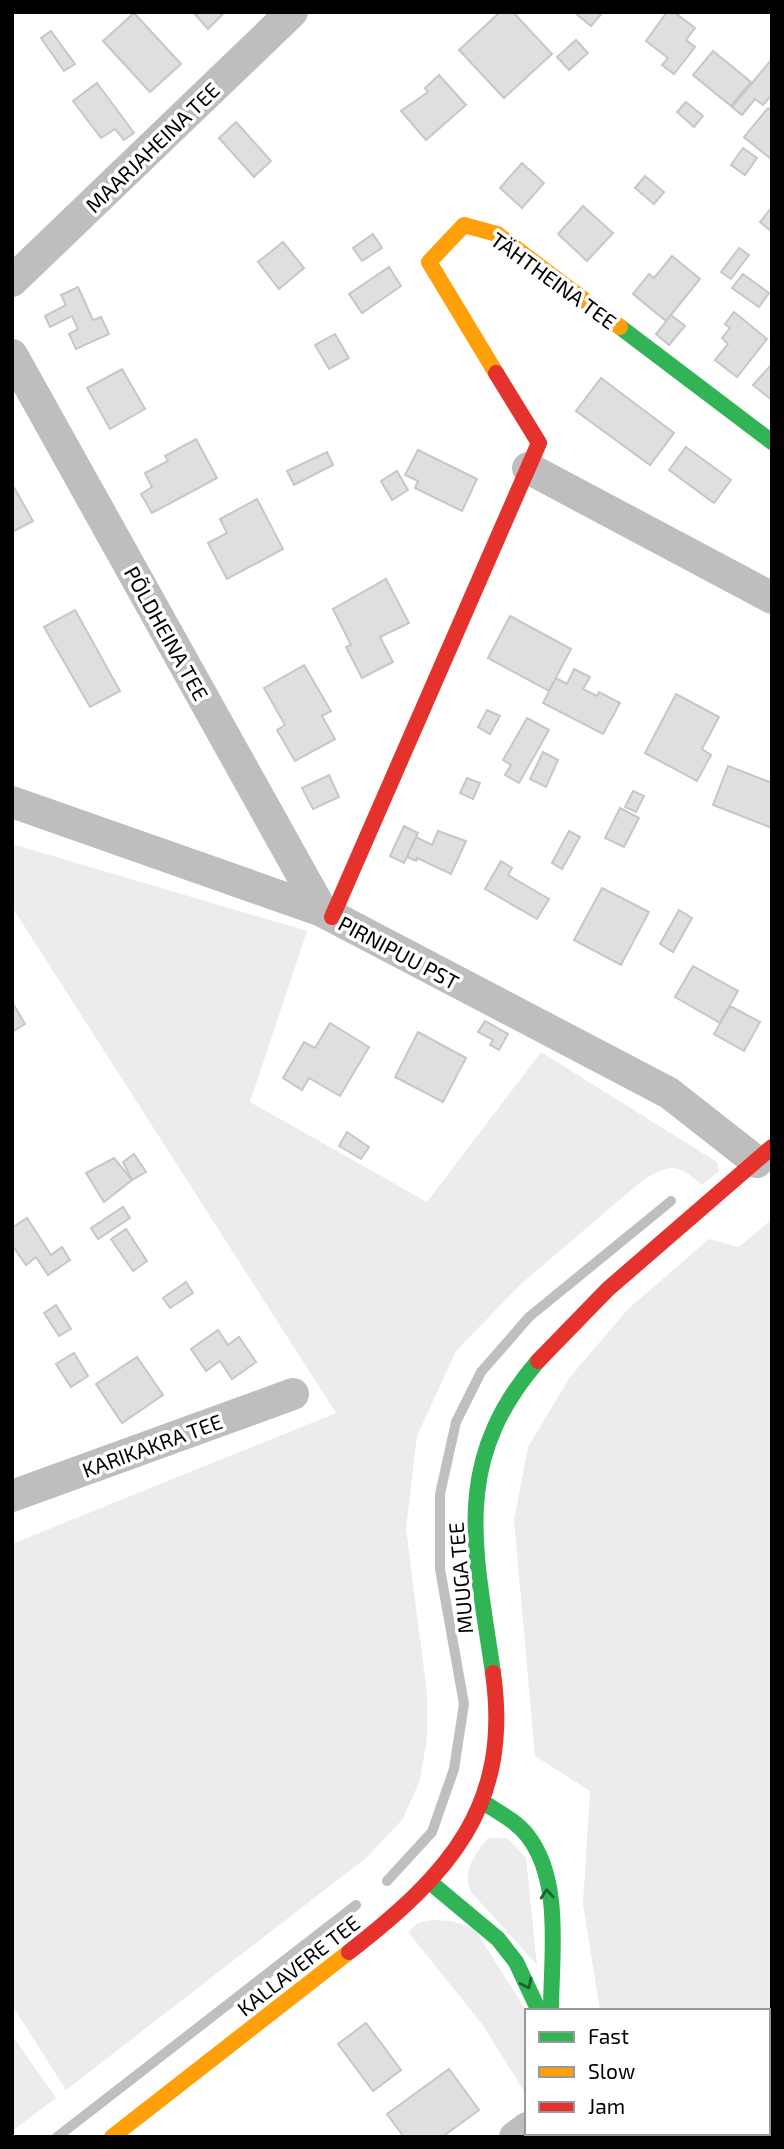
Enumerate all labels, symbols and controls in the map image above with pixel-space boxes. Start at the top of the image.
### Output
street label: MAARJAHEINA TEE [80,77,224,217]
street label: TÄHTHEINA TEE [486,226,622,334]
street label: PÕLDHEINA TEE [120,561,214,705]
street label: PIRNIPUU PST [335,910,463,994]
street label: KARIKAKRA TEE [79,1408,225,1482]
street label: MUUGA TEE [443,1521,477,1635]
one-way arrow [540,1888,555,1899]
street label: KALLAVERE TEE [232,1909,364,2021]
one-way arrow [518,1977,532,1990]
legend [525,2009,770,2135]
text: Fast [588,2023,629,2048]
text: Slow [588,2058,635,2083]
text: Jam [588,2093,625,2118]

